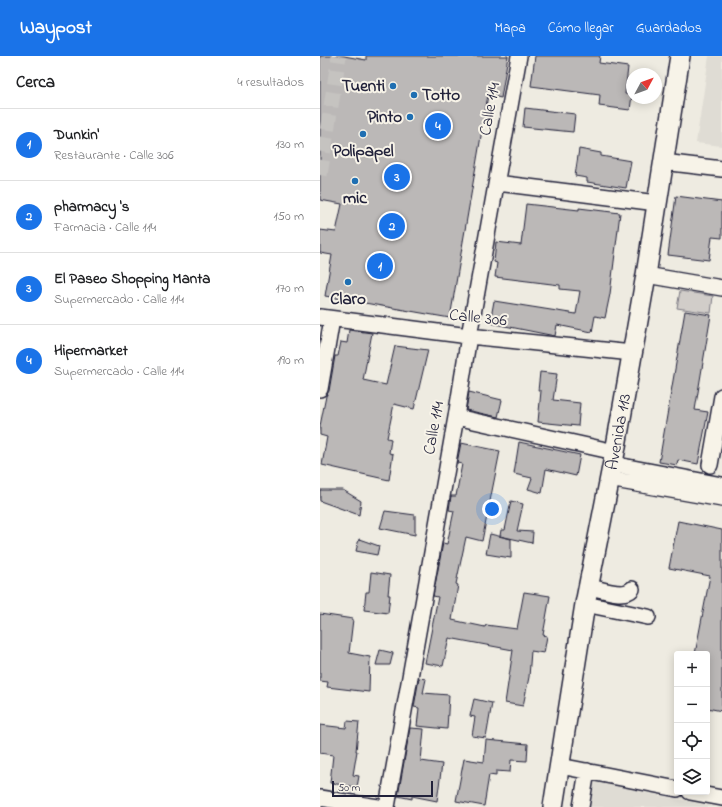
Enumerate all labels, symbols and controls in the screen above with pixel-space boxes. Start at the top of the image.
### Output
text: Waypost [20,15,92,42]
text: Mapa [495,18,526,39]
text: Cómo llegar [548,18,614,39]
text: Guardados [636,18,702,39]
north arrow [626,68,662,104]
text: Cerca [16,70,55,95]
text: 4 resultados [237,73,304,92]
place label: Tuenti [342,74,385,99]
street label: Calle 114 [473,80,507,138]
marker: Tuenti [388,81,398,91]
place label: Totto [422,83,460,108]
marker: Totto [409,90,419,100]
place label: Pinto [367,105,402,130]
pin: 4 [425,111,451,141]
marker: Pinto [405,112,415,122]
text: Dunkin' [54,124,99,146]
marker: Polipapel [358,129,368,139]
text: 1 [27,135,31,154]
text: 130 m [276,135,304,154]
place label: Polipapel [332,139,394,164]
text: Restaurante · Calle 306 [54,146,174,165]
pin: 3 [384,162,410,192]
marker: mic [350,176,360,186]
place label: mic [343,186,367,211]
text: pharmacy 's [54,196,129,218]
text: 2 [26,207,32,226]
text: 150 m [273,207,304,226]
pin: 2 [379,211,405,241]
text: Farmacia · Calle 114 [54,218,156,237]
pin: 1 [367,251,393,281]
text: El Paseo Shopping Manta [54,268,210,290]
marker: Claro [343,277,353,287]
text: 3 [26,279,32,298]
text: 170 m [276,279,304,298]
place label: Claro [330,287,366,312]
text: Supermercado · Calle 114 [54,290,184,309]
street label: Calle 306 [448,303,509,334]
text: Hipermarket [54,340,128,362]
text: 4 [26,351,32,370]
text: 190 m [277,351,304,370]
text: Supermercado · Calle 114 [54,362,184,381]
street label: Avenida 113 [599,391,638,472]
street label: Calle 114 [417,399,451,457]
your location [482,499,502,519]
map controls [674,651,710,795]
button: + [674,651,710,687]
button: − [674,687,710,723]
button: locate [674,723,710,759]
button: layers [674,759,710,795]
scale bar [332,779,433,798]
text: 50 m [338,780,360,796]

